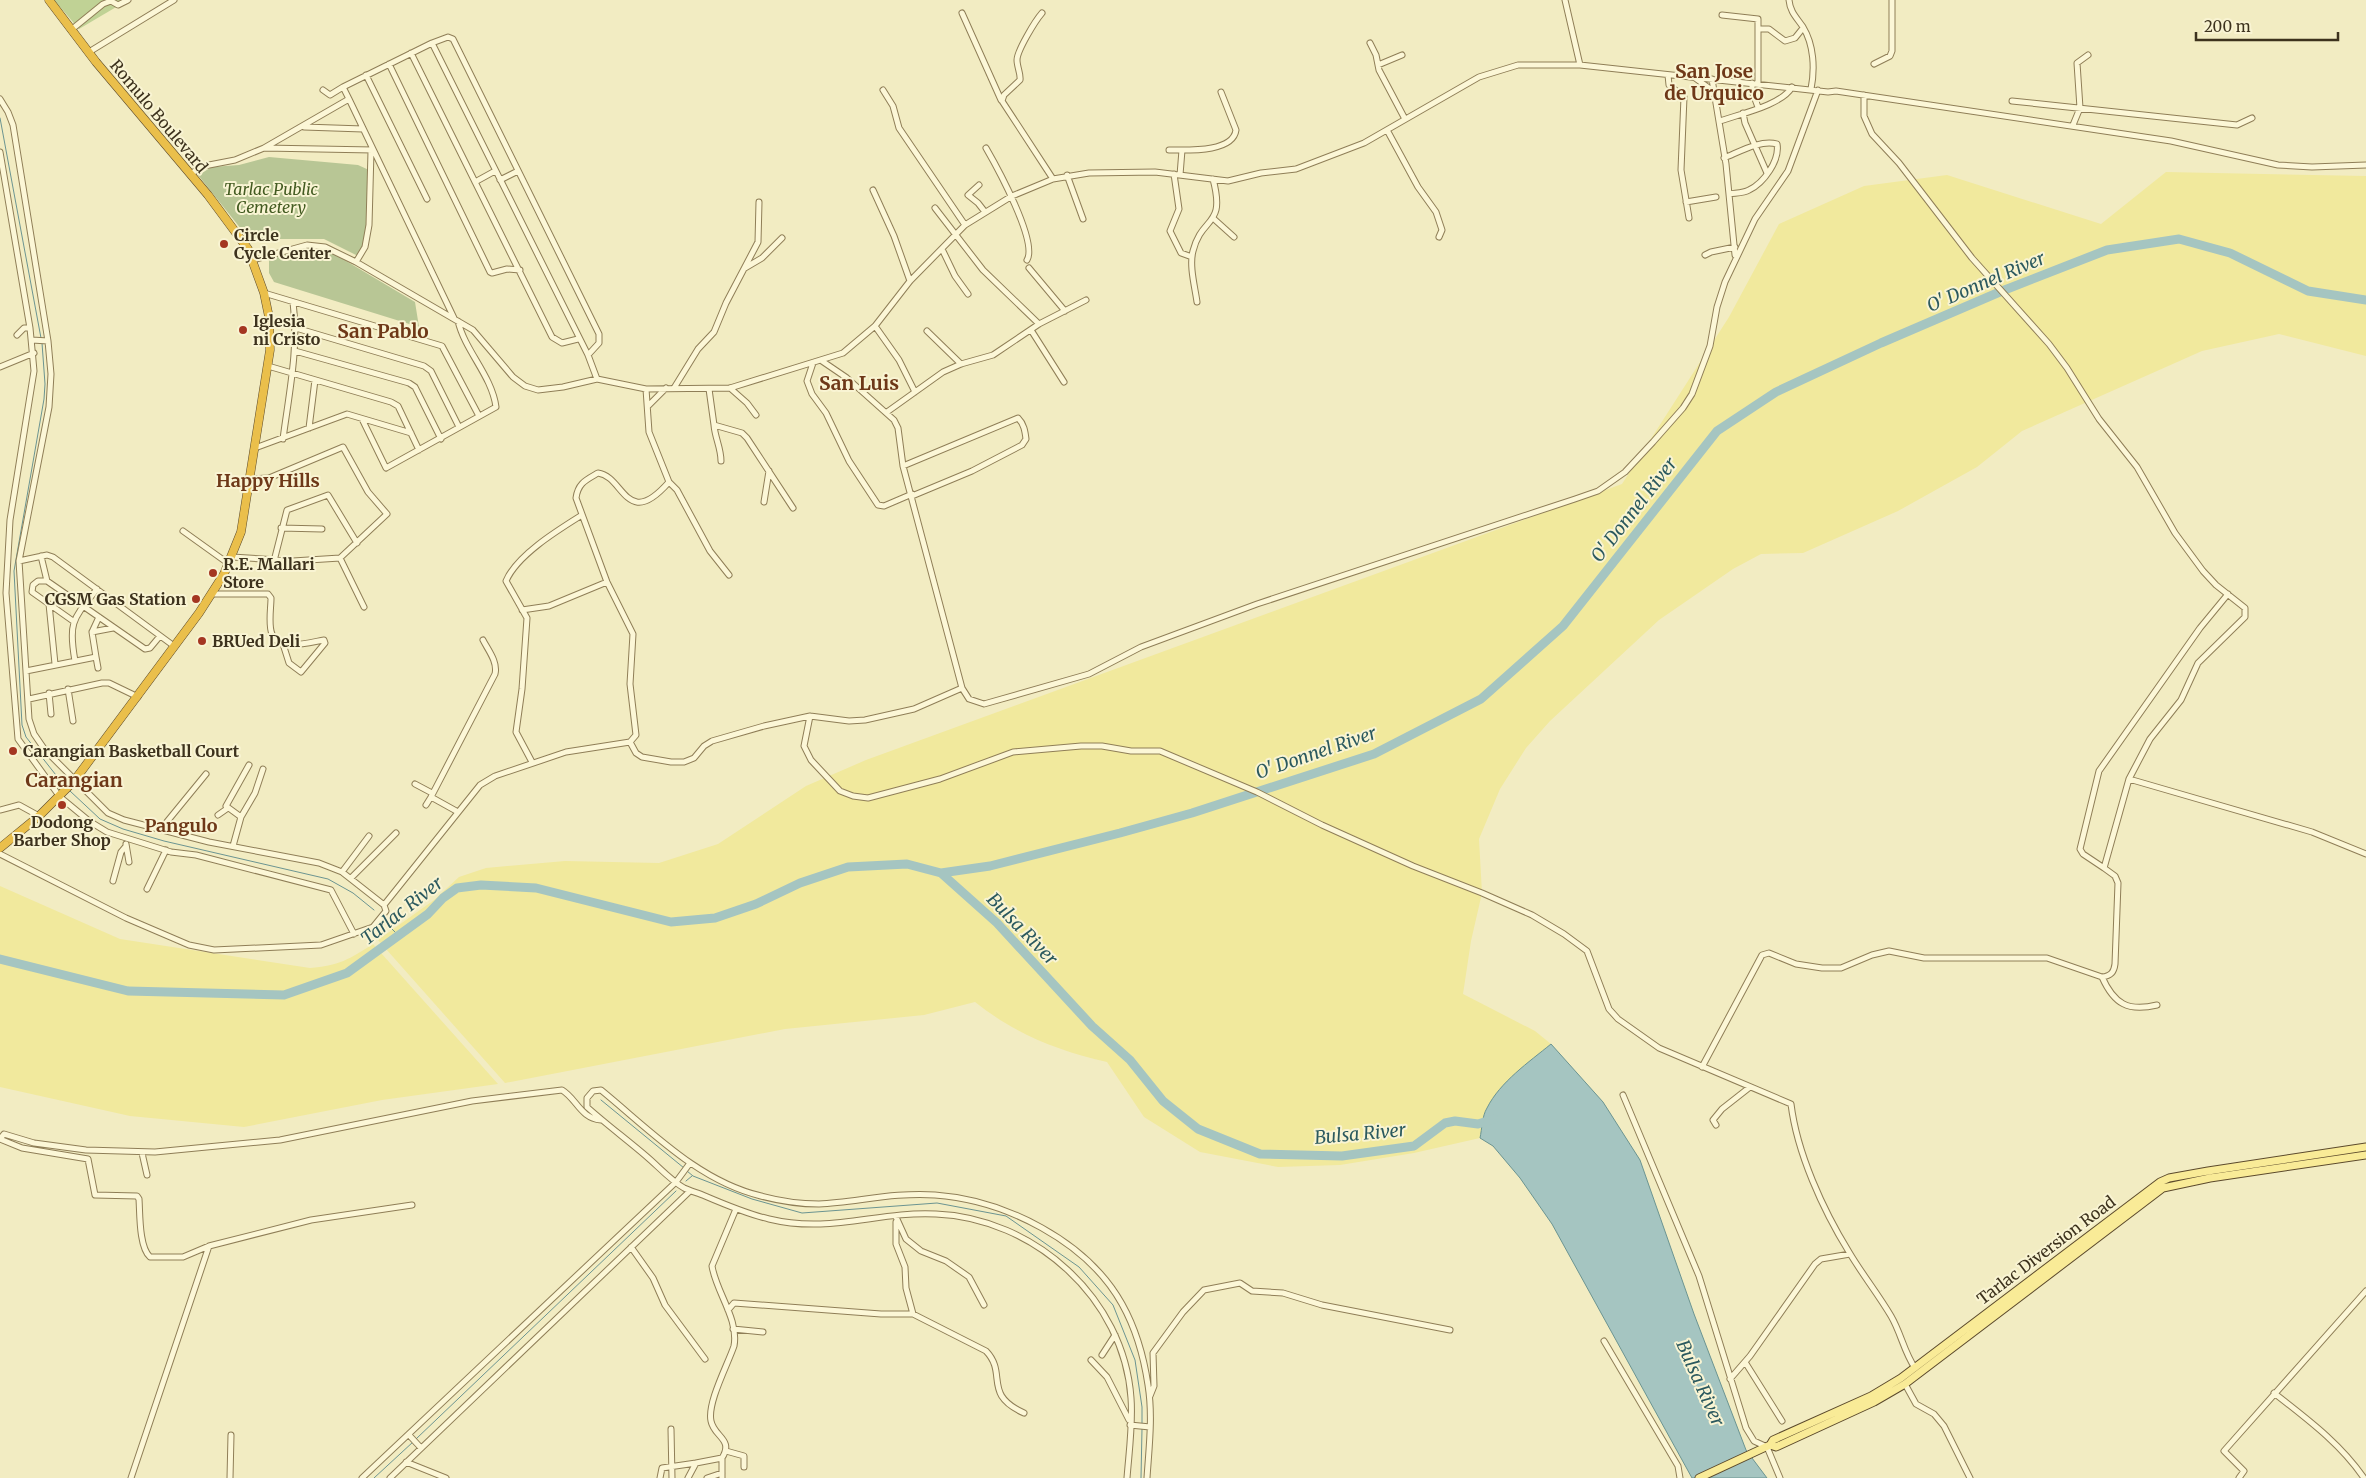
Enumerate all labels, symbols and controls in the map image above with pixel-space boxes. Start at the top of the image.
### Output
scale bar [2196,10,2338,42]
text: 200 m [2204,17,2251,36]
street label: Romulo Boulevard [106,55,212,177]
district label: San Jose de Urquico [1664,59,1764,105]
park label: Tarlac Public Cemetery [224,179,319,217]
place label: Circle Cycle Center [234,225,332,263]
marker: Circle Cycle Center [218,238,230,250]
water label: O' Donnel River [1923,246,2049,317]
place label: Iglesia ni Cristo [253,311,321,349]
district label: San Pablo [337,319,429,343]
marker: Iglesia ni Cristo [237,324,249,336]
district label: San Luis [819,371,899,395]
water label: O' Donnel River [1586,452,1682,567]
district label: Happy Hills [216,469,320,492]
place label: R.E. Mallari Store [223,554,315,592]
marker: R.E. Mallari Store [207,567,219,579]
place label: CGSM Gas Station [45,589,186,609]
marker: CGSM Gas Station [190,593,202,605]
place label: BRUed Deli [212,631,301,651]
marker: BRUed Deli [196,635,208,647]
water label: O' Donnel River [1252,721,1380,784]
place label: Carangian Basketball Court [23,741,240,761]
marker: Carangian Basketball Court [7,745,19,757]
district label: Carangian [25,768,123,792]
marker: Dodong Barber Shop [56,799,68,811]
place label: Dodong Barber Shop [13,812,111,850]
district label: Pangulo [144,814,218,837]
water label: Tarlac River [356,871,448,950]
water label: Bulsa River [982,888,1063,970]
water label: Bulsa River [1313,1118,1407,1149]
street label: Tarlac Diversion Road [1973,1191,2119,1309]
water label: Bulsa River [1671,1336,1730,1430]

